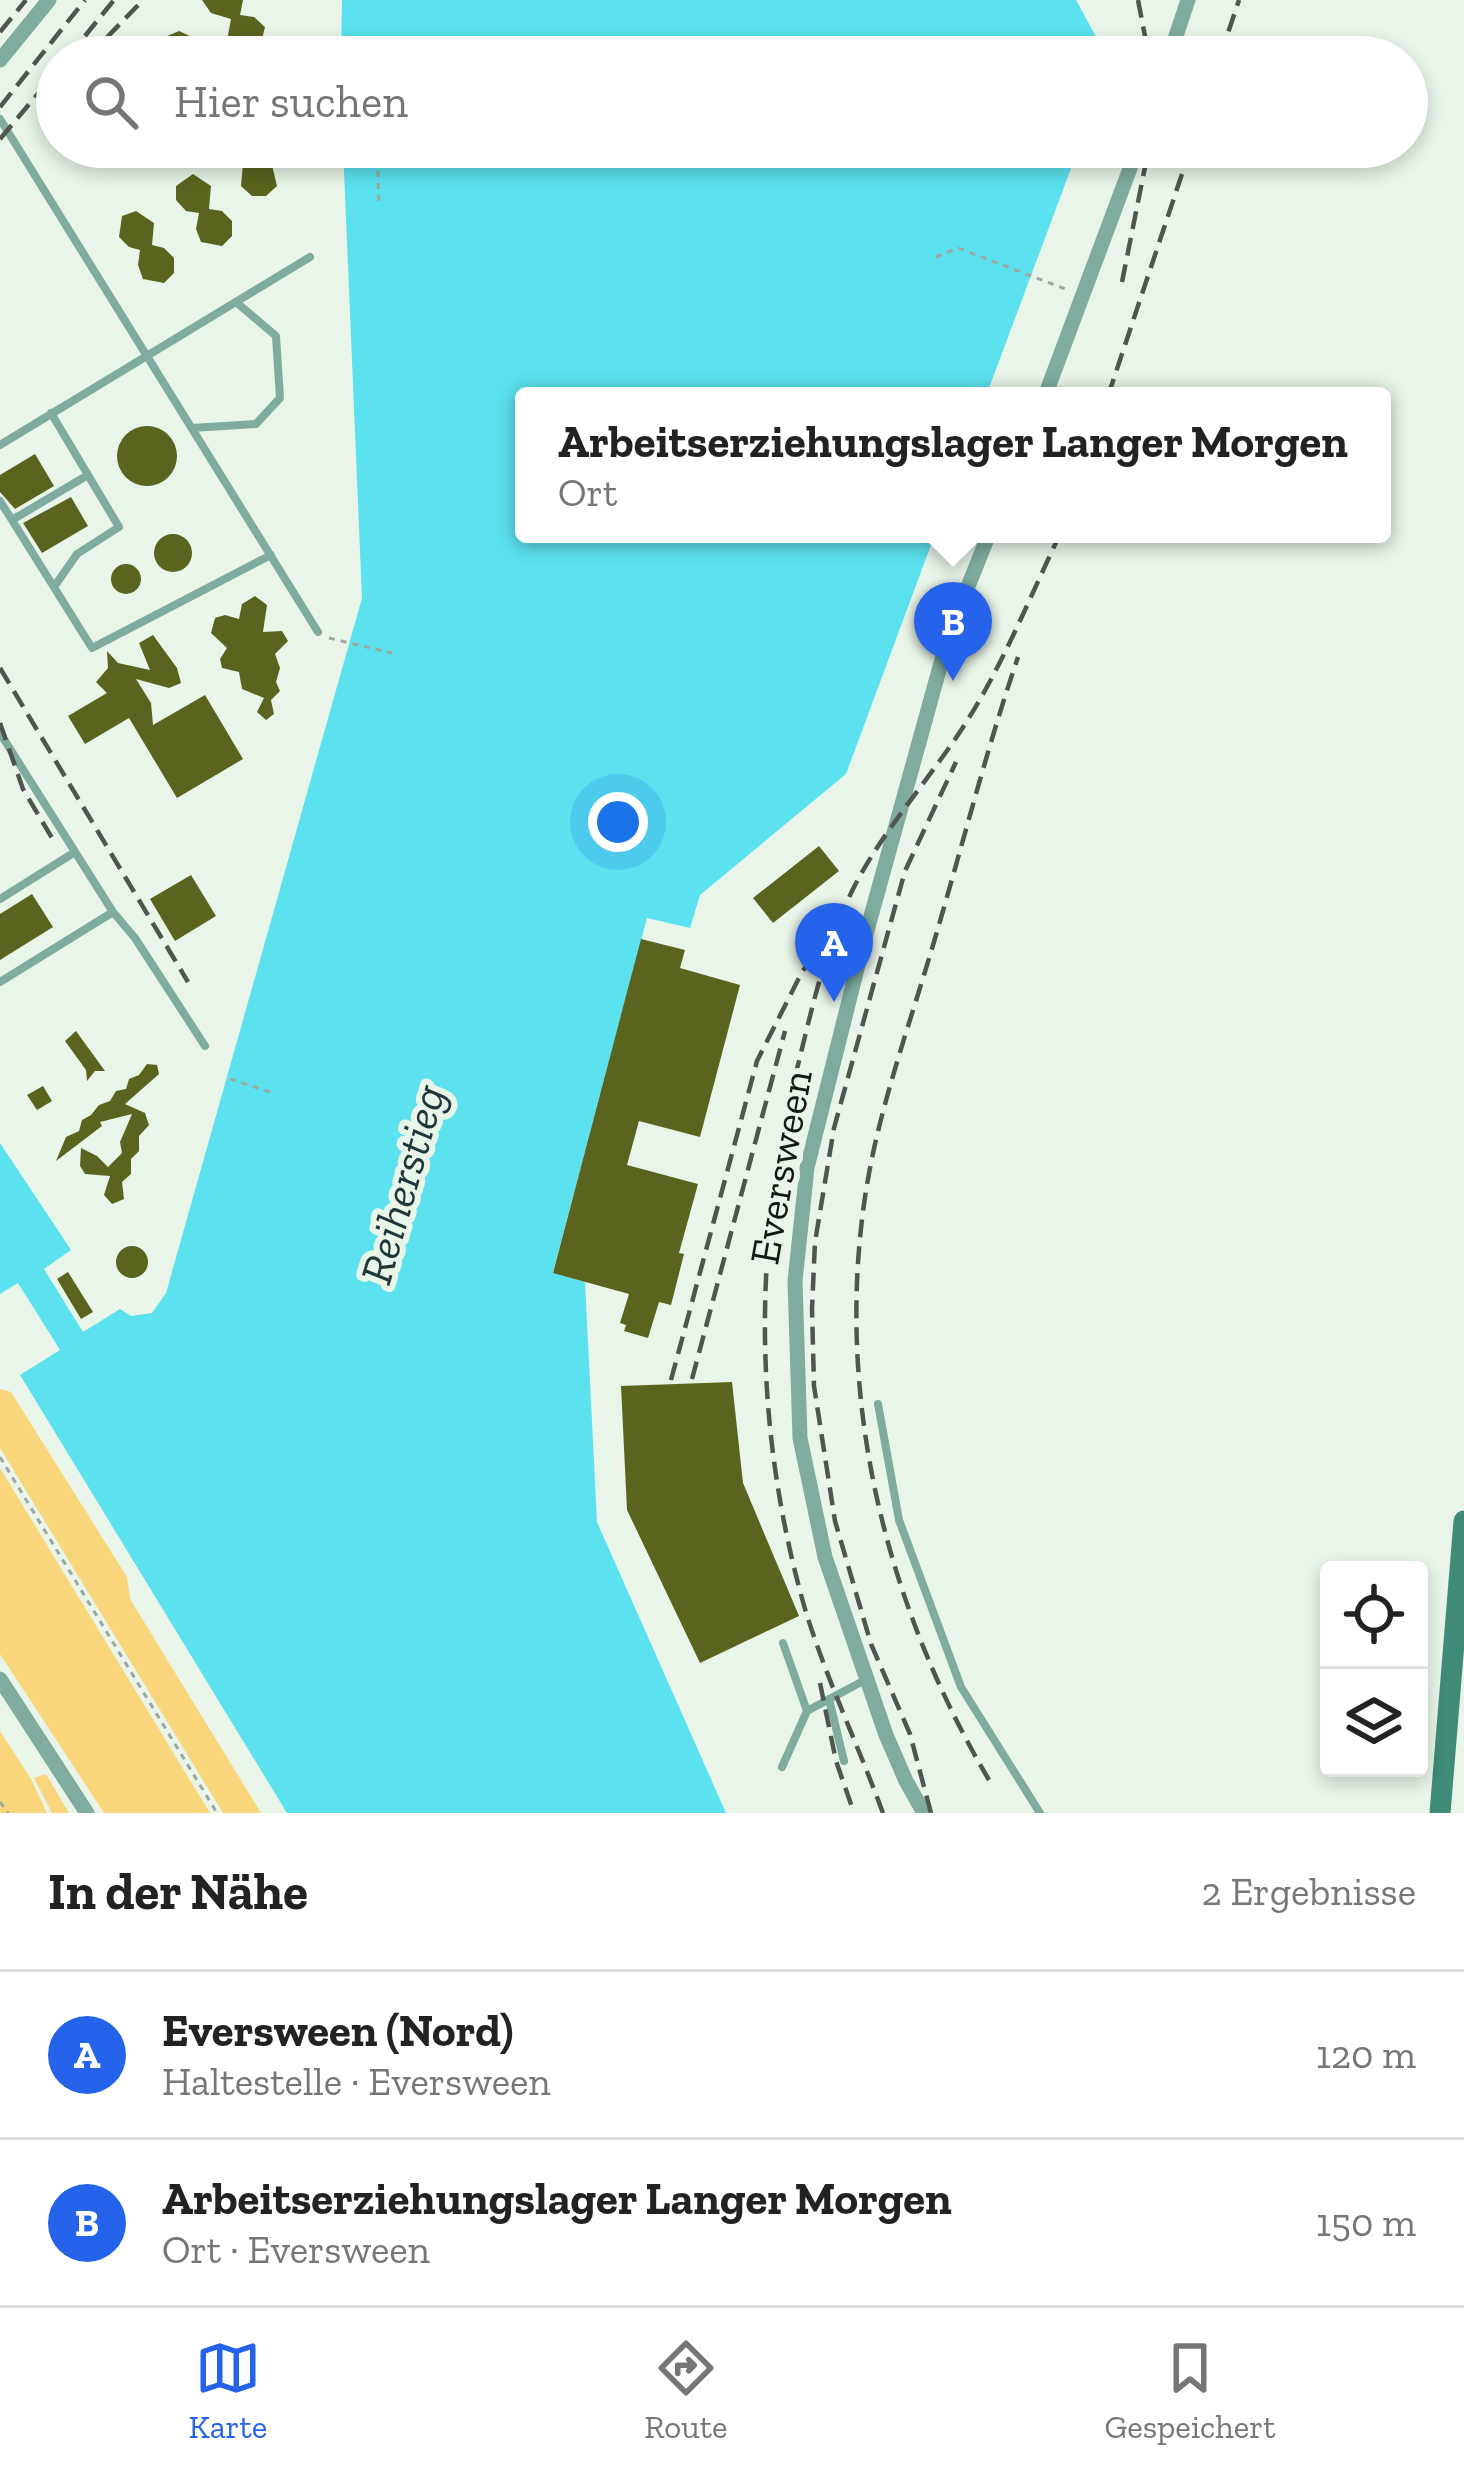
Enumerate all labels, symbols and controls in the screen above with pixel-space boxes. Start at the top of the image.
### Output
search box [36,36,1428,168]
icon: search [78,69,144,135]
text: Hier suchen [174,75,408,129]
popup [515,387,1391,543]
text: Arbeitserziehungslager Langer Morgen [558,415,1348,469]
text: Ort [558,469,617,516]
pin: B [914,582,992,681]
your location [588,792,648,852]
pin: A [795,903,873,1002]
street label: Eversween [738,1066,823,1268]
water label: Reiherstieg [349,1078,457,1290]
map controls [1320,1561,1428,1777]
button: locate [1320,1561,1428,1669]
button: layers [1320,1669,1428,1777]
text: In der Nähe [48,1861,308,1922]
text: 2 Ergebnisse [1201,1868,1416,1915]
text: Eversween (Nord) [162,2004,513,2058]
text: A [74,2031,100,2078]
text: 120 m [1316,2031,1416,2078]
text: Haltestelle · Eversween [162,2058,551,2105]
text: Arbeitserziehungslager Langer Morgen [162,2172,952,2226]
text: B [75,2199,99,2246]
text: 150 m [1316,2199,1416,2246]
text: Ort · Eversween [162,2226,430,2273]
tab: Karte [189,2335,267,2446]
tab: Route [644,2335,727,2446]
tab: Gespeichert [1104,2335,1275,2446]

